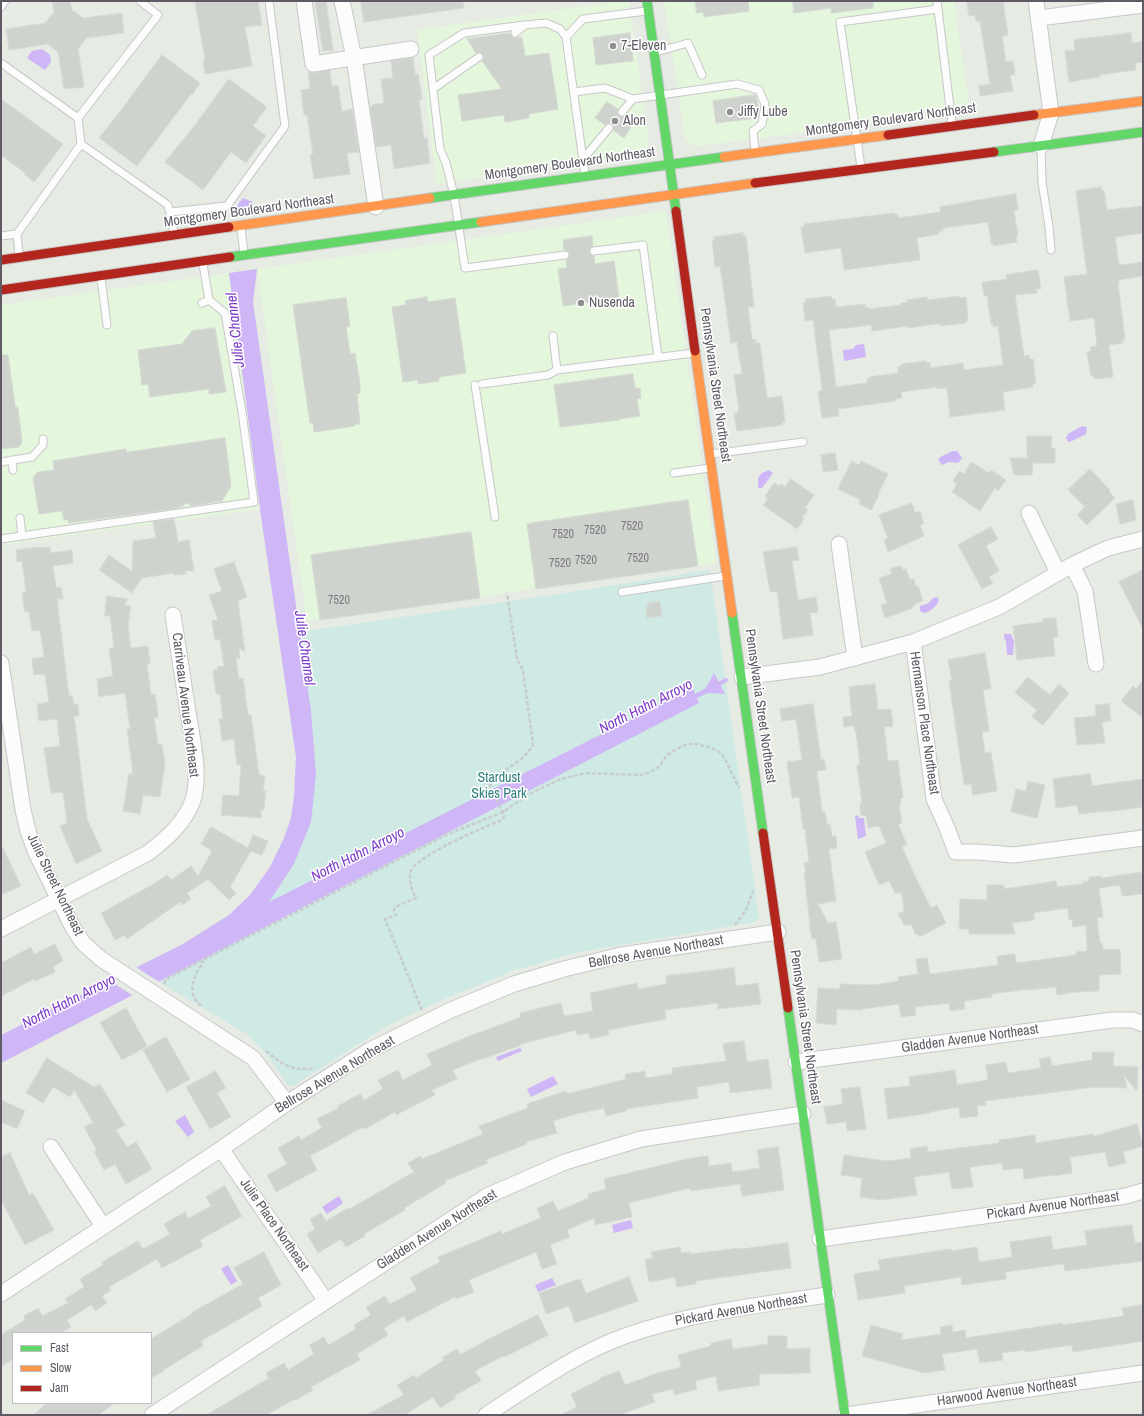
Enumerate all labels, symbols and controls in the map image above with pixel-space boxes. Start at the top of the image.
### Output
place label: 7-Eleven [621,38,666,54]
marker: 7-Eleven [608,41,618,51]
street label: Montgomery Boulevard Northeast [805,100,977,140]
place label: Jiffy Lube [738,104,788,120]
marker: Jiffy Lube [725,107,735,117]
place label: Alon [623,113,646,129]
marker: Alon [610,116,620,126]
street label: Montgomery Boulevard Northeast [484,144,656,184]
street label: Montgomery Boulevard Northeast [163,191,335,231]
water label: Julie Channel [223,292,249,368]
place label: Nusenda [589,295,635,311]
marker: Nusenda [576,298,586,308]
street label: Pennsylvania Street Northeast [696,307,734,463]
house number: 7520 [621,520,643,534]
house number: 7520 [584,524,606,538]
house number: 7520 [552,528,574,542]
house number: 7520 [627,552,649,566]
house number: 7520 [575,554,597,568]
house number: 7520 [549,557,571,571]
house number: 7520 [328,594,350,608]
water label: Julie Channel [290,610,318,686]
street label: Pennsylvania Street Northeast [741,628,779,784]
street label: Carriveau Avenue Northeast [168,632,202,778]
street label: Hermanson Place Northeast [906,650,942,796]
water label: North Hahn Arroyo [596,676,696,738]
park label: Stardust Skies Park [471,770,527,802]
water label: North Hahn Arroyo [308,824,408,886]
street label: Julie Street Northeast [23,831,87,939]
street label: Bellrose Avenue Northeast [587,932,725,972]
street label: Pennsylvania Street Northeast [786,949,824,1105]
water label: North Hahn Arroyo [19,971,119,1033]
street label: Gladden Avenue Northeast [900,1021,1040,1057]
street label: Bellrose Avenue Northeast [272,1033,398,1117]
street label: Julie Place Northeast [236,1175,312,1275]
street label: Gladden Avenue Northeast [374,1186,500,1274]
street label: Pickard Avenue Northeast [986,1188,1120,1224]
street label: Pickard Avenue Northeast [674,1290,808,1330]
legend [12,1332,152,1404]
text: Fast [50,1340,69,1356]
text: Slow [50,1360,71,1376]
street label: Harwood Avenue Northeast [936,1374,1078,1410]
text: Jam [50,1380,69,1396]

